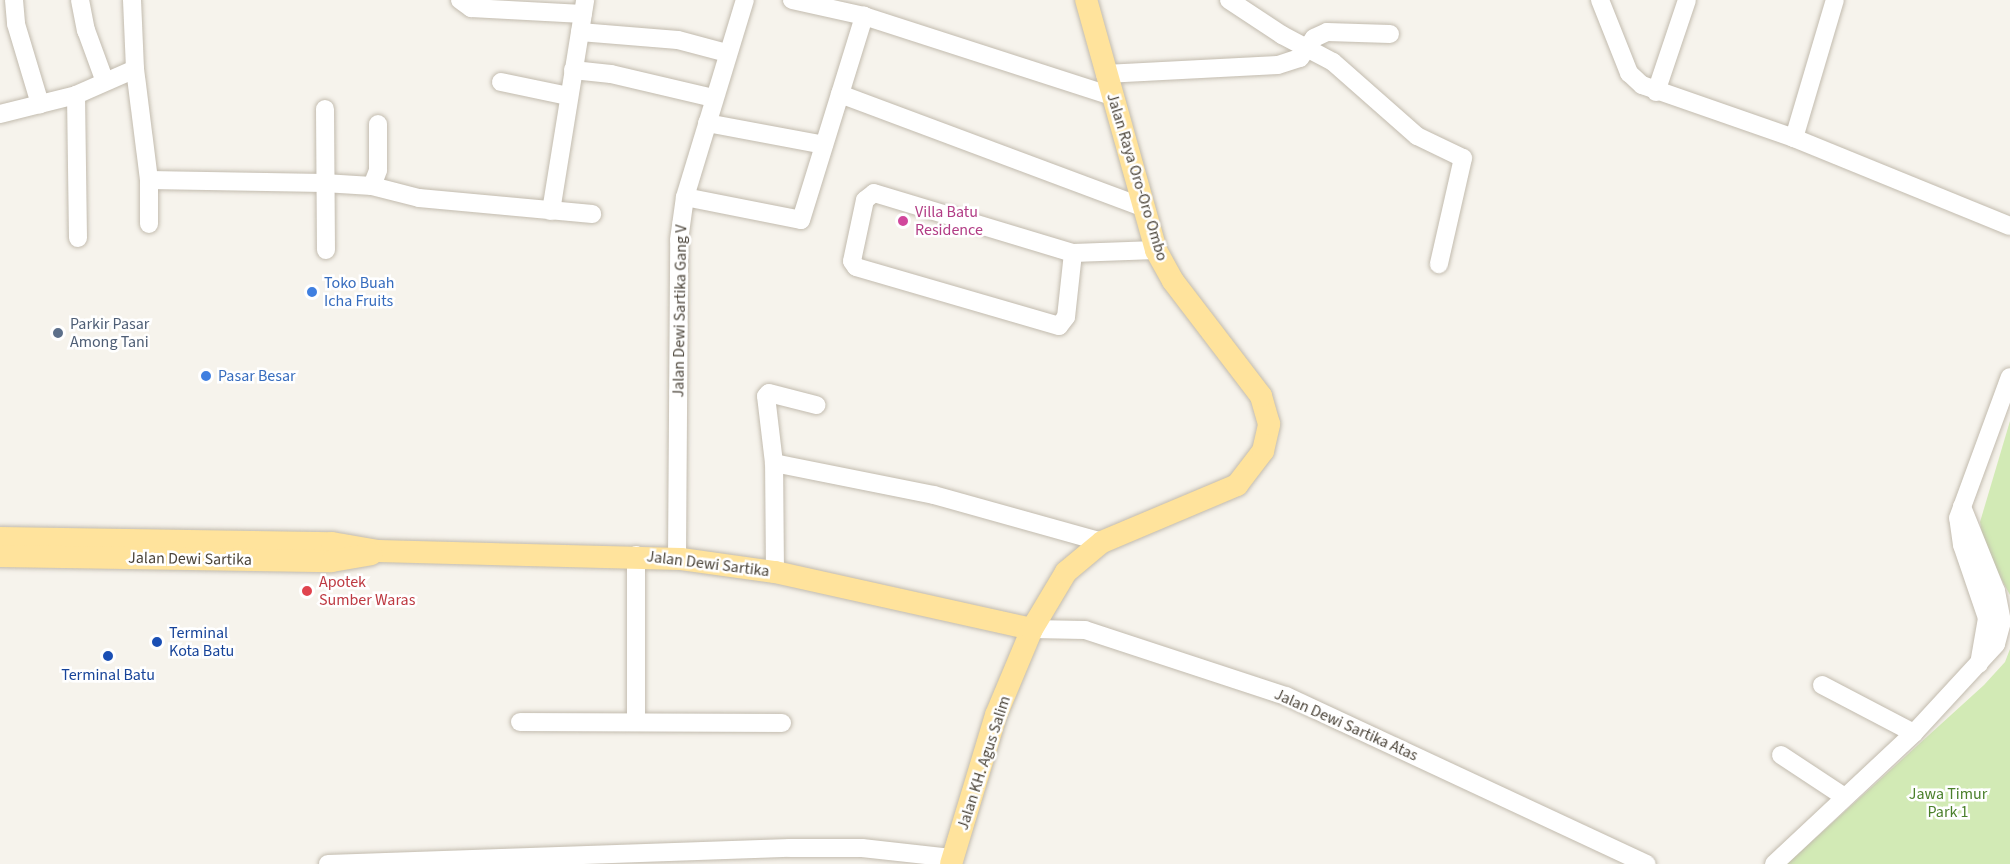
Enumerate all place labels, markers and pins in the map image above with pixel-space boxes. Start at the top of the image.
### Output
place label: Villa Batu Residence [915,202,983,240]
marker: Villa Batu Residence [896,214,910,228]
place label: Toko Buah Icha Fruits [324,273,395,311]
marker: Toko Buah Icha Fruits [305,285,319,299]
place label: Parkir Pasar Among Tani [70,314,149,352]
marker: Parkir Pasar Among Tani [51,326,65,340]
place label: Pasar Besar [218,366,296,386]
marker: Pasar Besar [199,369,213,383]
place label: Apotek Sumber Waras [319,572,415,610]
marker: Apotek Sumber Waras [300,584,314,598]
place label: Terminal Kota Batu [169,623,234,661]
marker: Terminal Kota Batu [150,635,164,649]
marker: Terminal Batu [101,649,115,663]
place label: Terminal Batu [61,665,155,685]

